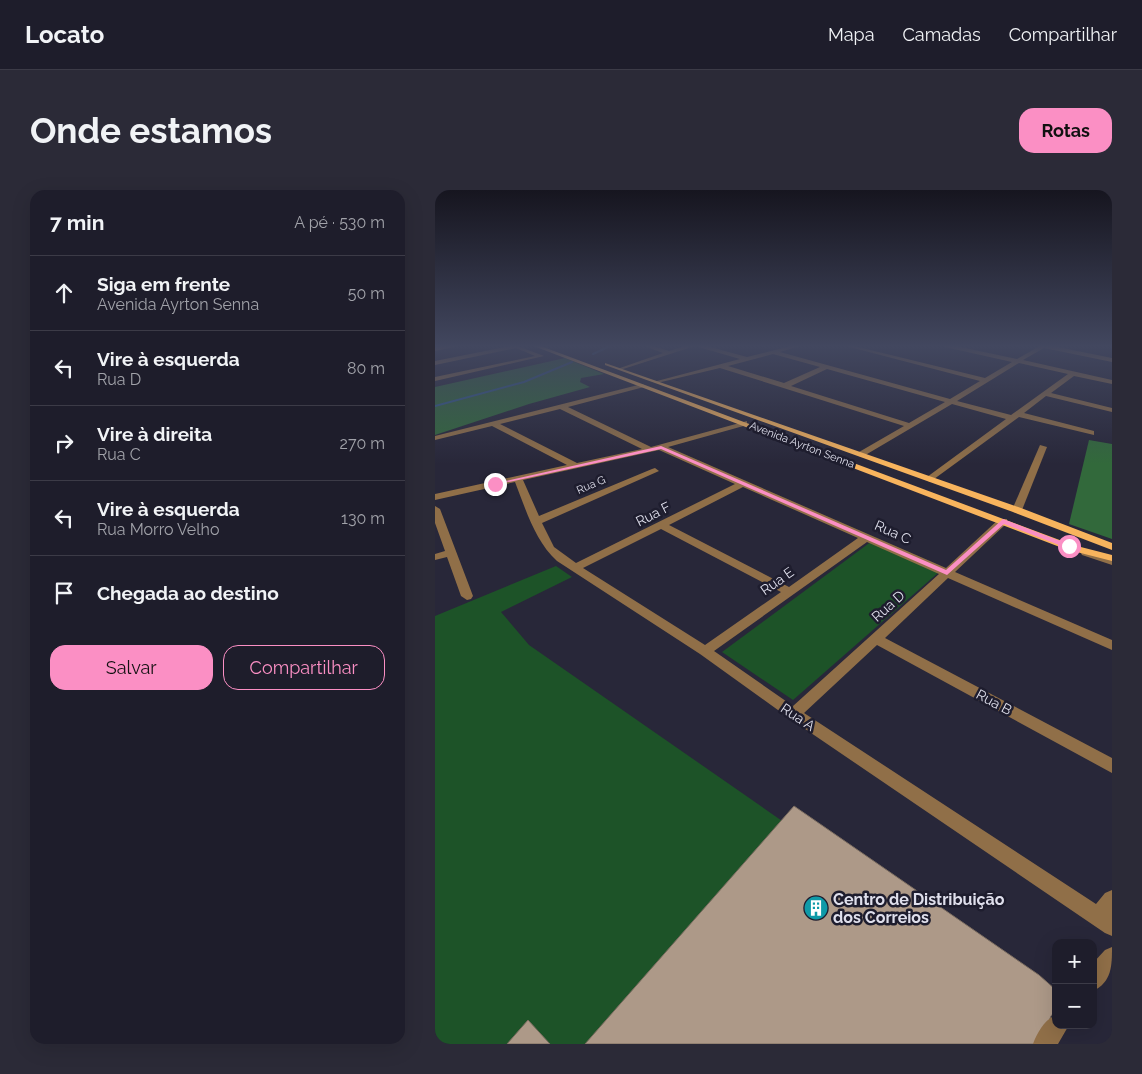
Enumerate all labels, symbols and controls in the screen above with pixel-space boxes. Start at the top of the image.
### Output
text: Locato [25,20,104,49]
text: Mapa [828,24,874,45]
text: Camadas [902,24,981,45]
text: Compartilhar [1009,24,1117,45]
button: Rotas [1019,108,1112,153]
text: Onde estamos [30,110,272,151]
text: 7 min [50,210,104,235]
text: A pé · 530 m [294,213,385,232]
text: Siga em frente [97,273,230,295]
icon: ahead [50,279,78,307]
text: 50 m [348,284,385,303]
text: Avenida Ayrton Senna [97,295,259,314]
text: Vire à esquerda [97,348,240,370]
icon: left [50,354,78,382]
text: 80 m [347,359,385,378]
text: Rua D [97,370,141,389]
street label: Avenida Ayrton Senna [748,419,856,471]
text: Vire à direita [97,423,212,445]
icon: right [50,429,78,457]
text: 270 m [340,434,385,453]
text: Rua C [97,445,141,464]
route end [484,473,507,496]
street label: Rua G [575,473,608,497]
text: Vire à esquerda [97,498,240,520]
street label: Rua F [633,499,673,529]
icon: left [50,504,78,532]
text: 130 m [341,509,385,528]
street label: Rua C [872,517,914,547]
text: Rua Morro Velho [97,520,219,539]
route start [1058,535,1081,558]
street label: Rua E [757,564,797,598]
icon: arrive [50,579,78,607]
text: Chegada ao destino [97,582,279,604]
street label: Rua D [868,587,908,625]
button: Salvar [50,645,213,690]
button: Compartilhar [223,645,385,690]
street label: Rua B [974,686,1014,718]
street label: Rua A [778,700,818,734]
place label: Centro de Distribuição dos Correios [833,890,1005,927]
building icon: Centro de Distribuição dos Correios [803,895,829,921]
map controls [1052,939,1097,1029]
button: + [1052,939,1097,984]
button: − [1052,984,1097,1029]

